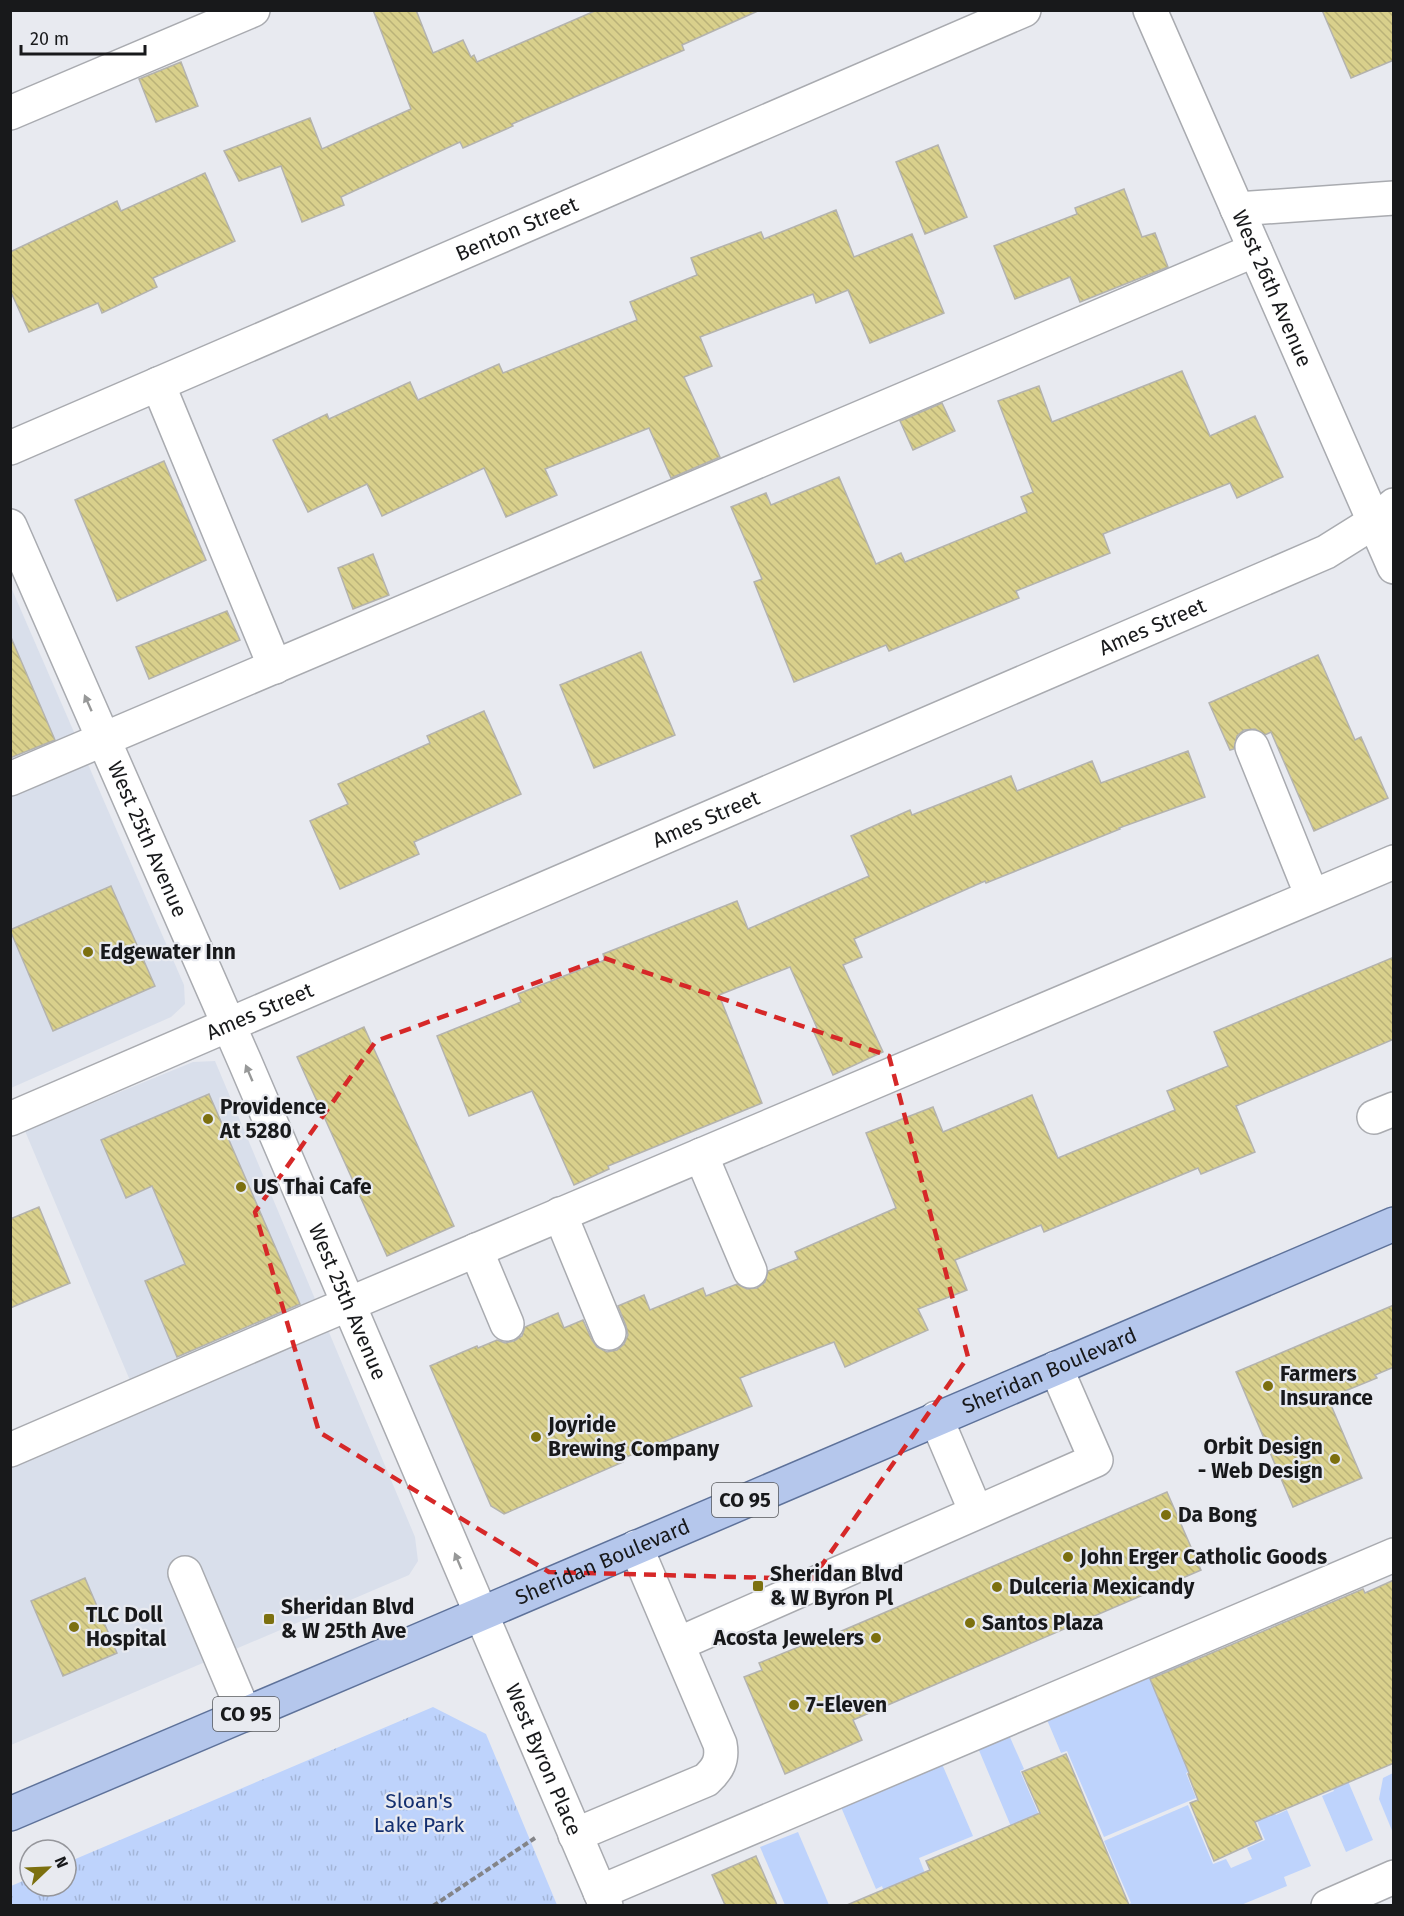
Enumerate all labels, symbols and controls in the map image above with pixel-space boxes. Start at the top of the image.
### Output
scale bar [21,18,146,56]
text: 20 m [30,28,69,50]
street label: Benton Street [451,191,582,267]
street label: West 26th Avenue [1226,206,1318,371]
street label: Ames Street [1095,592,1210,661]
one-way arrow [83,694,93,712]
street label: West 25th Avenue [102,757,193,921]
street label: Ames Street [649,784,764,854]
place label: Edgewater Inn [100,939,236,965]
marker: Edgewater Inn [81,945,95,959]
street label: Ames Street [202,977,318,1046]
one-way arrow [244,1064,254,1082]
place label: Providence At 5280 [219,1094,327,1144]
marker: Providence At 5280 [201,1112,215,1126]
place label: US Thai Cafe [253,1174,372,1200]
marker: US Thai Cafe [234,1180,248,1194]
street label: West 25th Avenue [303,1220,392,1384]
street label: Sheridan Boulevard [958,1322,1141,1420]
place label: Farmers Insurance [1280,1361,1373,1411]
marker: Farmers Insurance [1261,1379,1275,1393]
place label: Joyride Brewing Company [547,1412,719,1462]
marker: Joyride Brewing Company [529,1430,543,1444]
place label: Orbit Design - Web Design [1198,1434,1323,1484]
marker: Orbit Design - Web Design [1328,1452,1342,1466]
road number: CO 95 [712,1483,778,1517]
place label: Da Bong [1178,1502,1257,1528]
marker: Da Bong [1159,1508,1173,1522]
street label: Sheridan Boulevard [511,1513,694,1611]
place label: John Erger Catholic Goods [1079,1544,1327,1570]
marker: John Erger Catholic Goods [1061,1550,1075,1564]
one-way arrow [453,1552,463,1570]
place label: Sheridan Blvd & W Byron Pl [770,1561,903,1611]
place label: Dulceria Mexicandy [1009,1574,1194,1600]
marker: Sheridan Blvd & W Byron Pl [751,1579,765,1593]
marker: Dulceria Mexicandy [990,1580,1004,1594]
place label: Sheridan Blvd & W 25th Ave [281,1594,414,1644]
place label: TLC Doll Hospital [86,1602,167,1652]
place label: Santos Plaza [982,1610,1104,1636]
marker: Sheridan Blvd & W 25th Ave [262,1612,276,1626]
marker: Santos Plaza [963,1616,977,1630]
marker: TLC Doll Hospital [67,1620,81,1634]
place label: Acosta Jewelers [713,1625,864,1651]
marker: Acosta Jewelers [869,1631,883,1645]
street label: West Byron Place [499,1680,587,1840]
place label: 7-Eleven [806,1692,887,1718]
road number: CO 95 [213,1697,279,1731]
marker: 7-Eleven [787,1698,801,1712]
park label: Sloan's Lake Park [374,1788,465,1838]
north arrow [18,1838,78,1898]
text: N [51,1854,72,1871]

